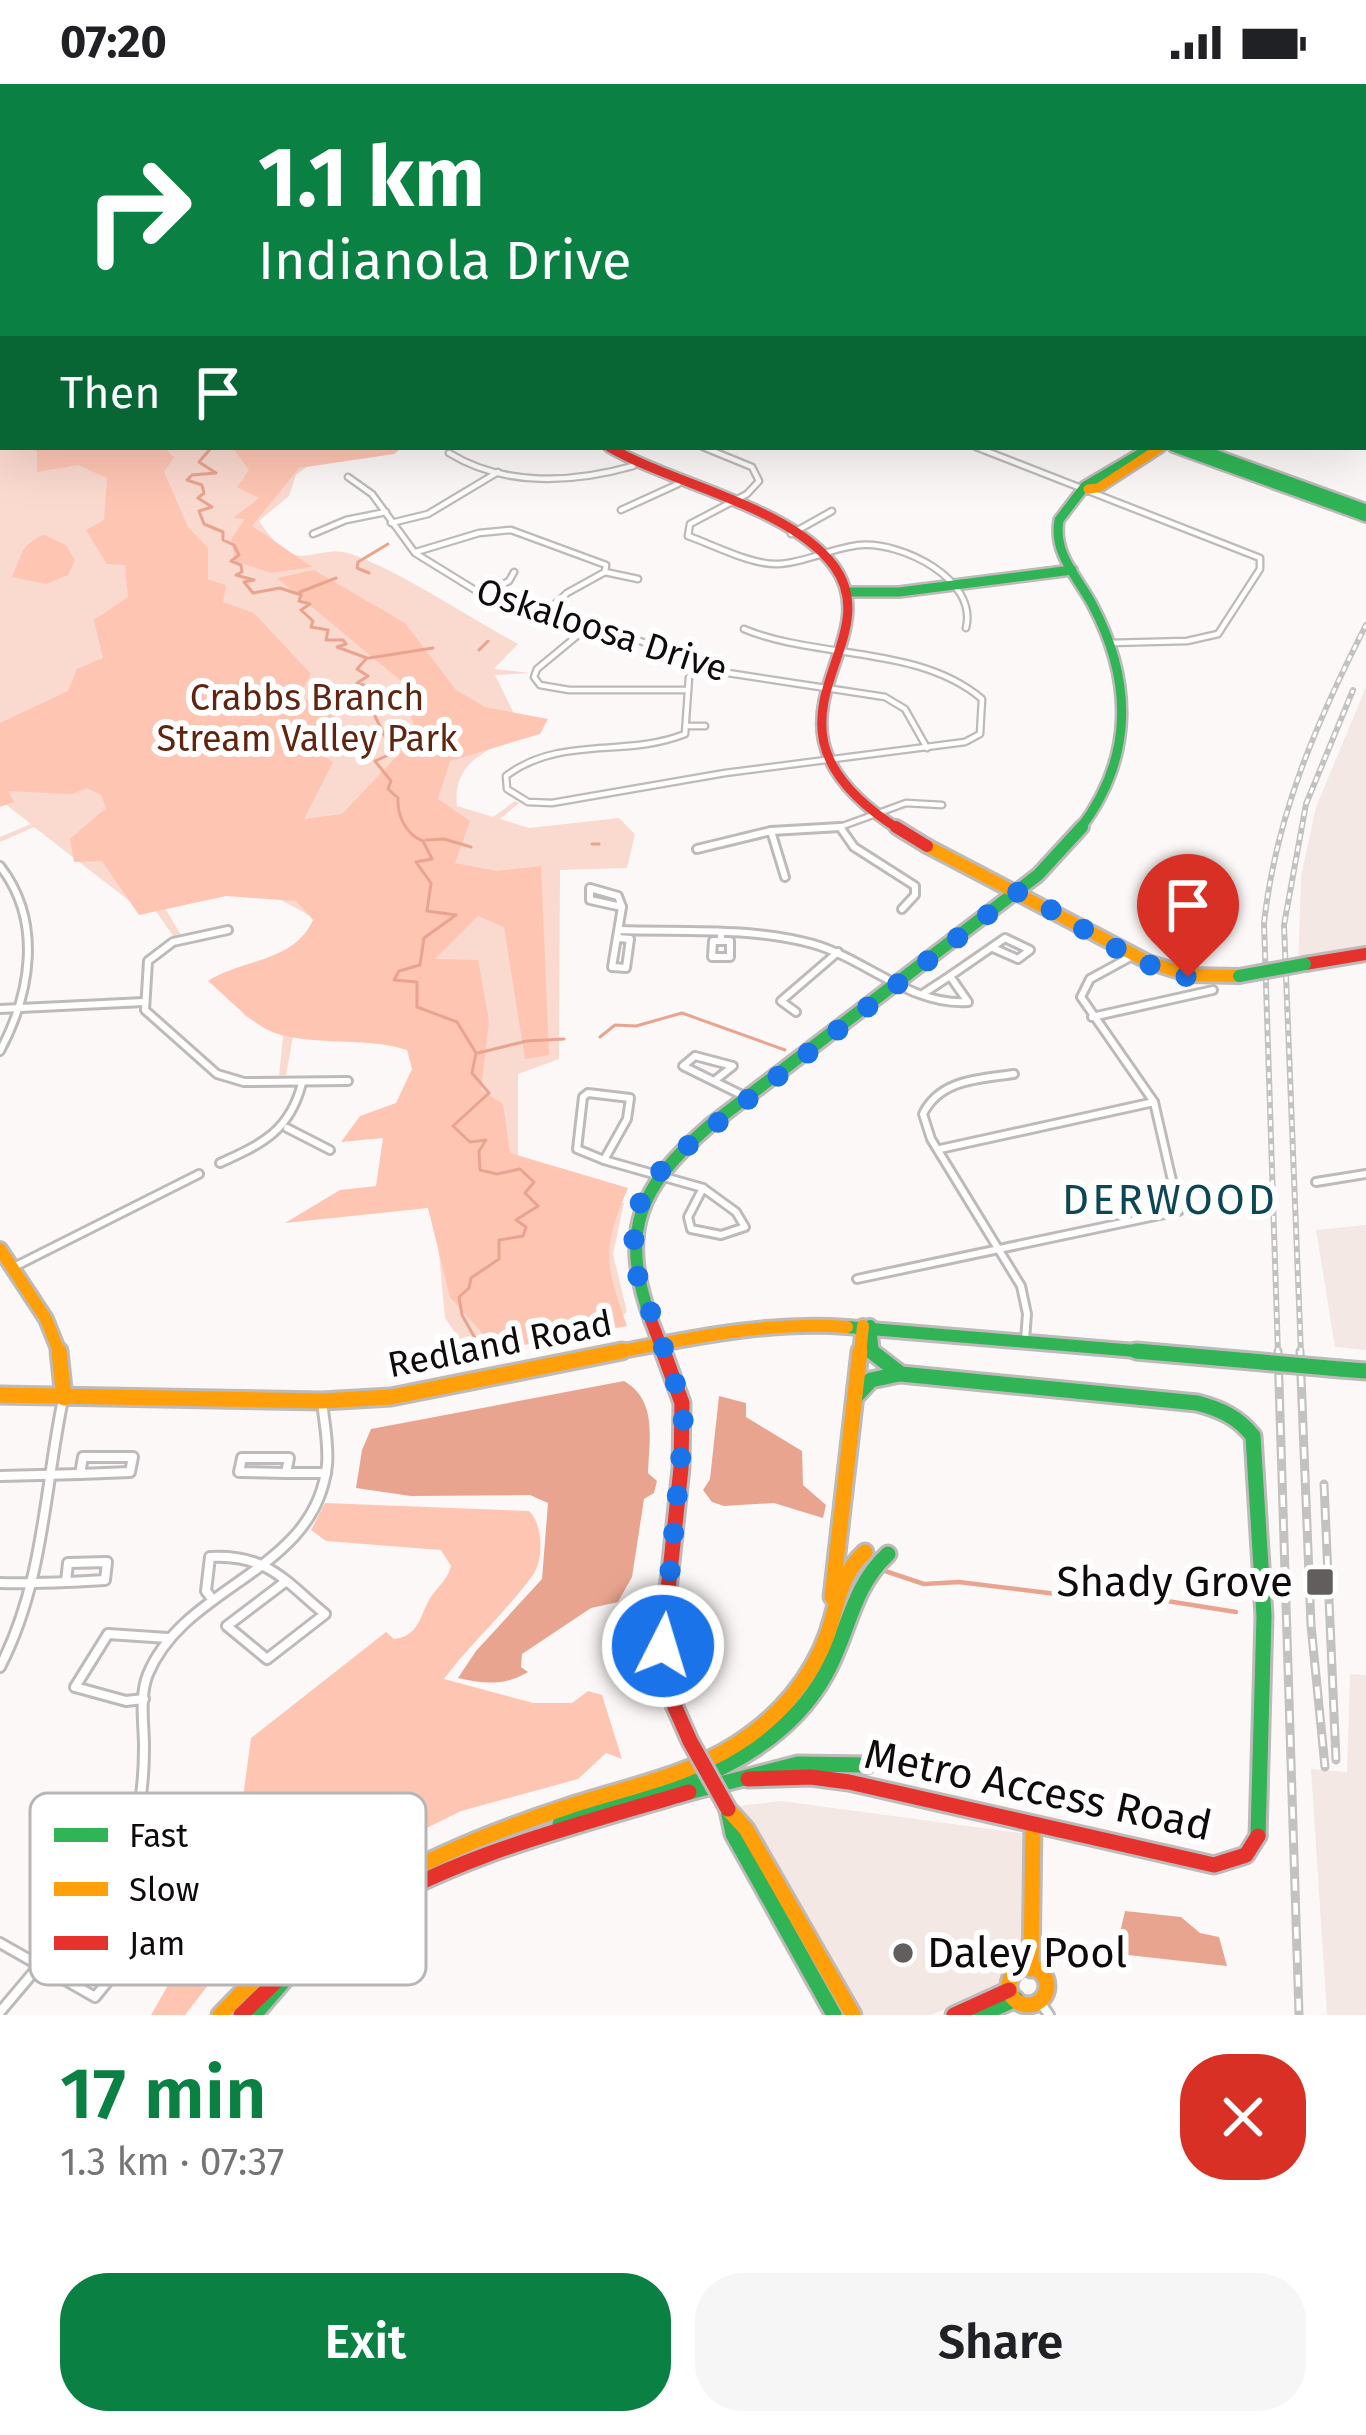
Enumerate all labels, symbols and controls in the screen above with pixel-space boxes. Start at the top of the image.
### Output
text: 07:20 [60,15,167,69]
text: 1.1 km [258,127,485,228]
icon: right [60,132,216,288]
text: Indianola Drive [258,229,632,293]
icon: arrive [185,360,251,426]
text: Then [60,366,161,420]
street label: Oskaloosa Drive [471,569,733,691]
park label: Crabbs Branch Stream Valley Park [157,676,458,761]
pin [1137,854,1239,977]
icon: arrive [1155,872,1221,938]
district label: DERWOOD [1062,1175,1278,1225]
street label: Redland Road [384,1301,616,1387]
place label: Shady Grove [1057,1557,1293,1607]
marker: Shady Grove [1304,1566,1336,1598]
position arrow [600,1583,726,1709]
street label: Metro Access Road [860,1729,1216,1851]
legend [30,1793,426,1985]
text: Fast [129,1816,188,1856]
text: Slow [129,1870,199,1910]
text: Jam [129,1924,185,1964]
place label: Daley Pool [927,1928,1127,1978]
marker: Daley Pool [890,1940,916,1966]
text: 17 min [60,2051,267,2137]
button: close [1180,2054,1306,2180]
text: 1.3 km · 07:37 [60,2139,284,2185]
button: Exit [60,2273,671,2411]
button: Share [695,2273,1306,2411]

